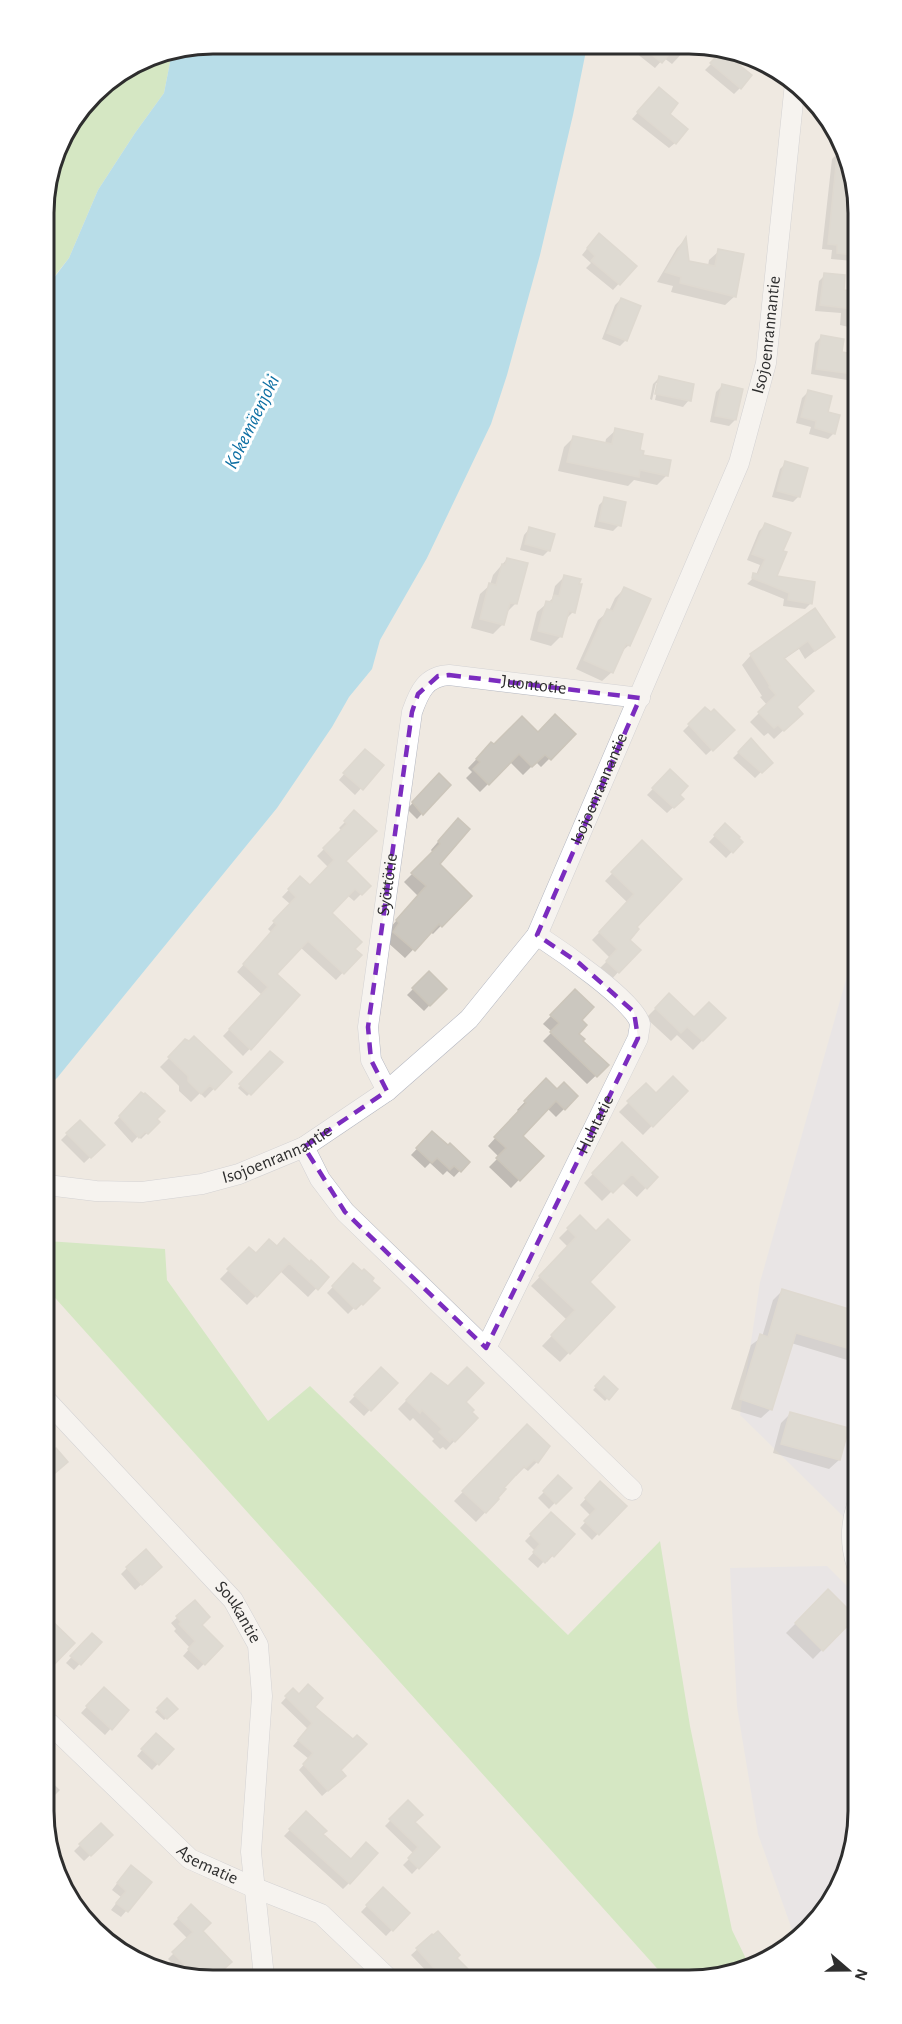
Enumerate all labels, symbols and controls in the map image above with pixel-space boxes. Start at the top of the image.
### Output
street label: Isojoenrannantie [749,275,784,396]
water label: Kokemäenjoki [221,372,283,472]
street label: Juontotie [500,672,567,698]
street label: Isojoenrannantie [568,730,631,847]
street label: Syöttötie [375,852,401,917]
street label: Huhtatie [574,1092,618,1157]
street label: Isojoenrannantie [220,1122,335,1187]
street label: Soukantie [211,1578,264,1646]
street label: Asematie [173,1842,241,1888]
north arrow [818,1940,878,2000]
text: N [852,1967,871,1983]

